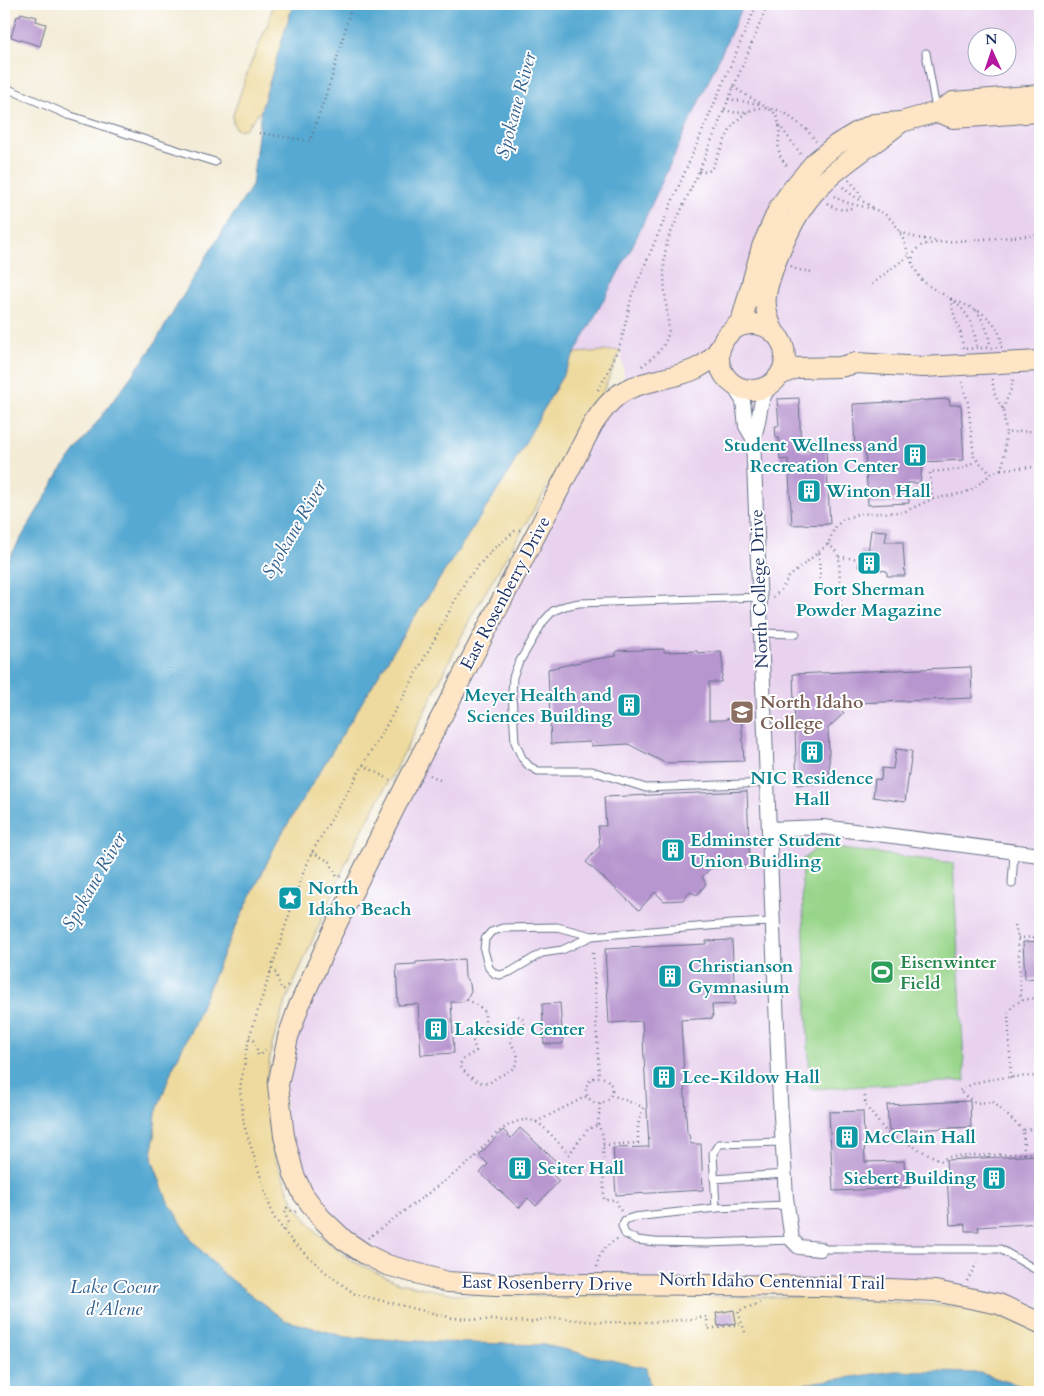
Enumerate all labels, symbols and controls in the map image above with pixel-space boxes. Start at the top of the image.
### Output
north arrow [966,28,1016,78]
text: N [985,30,998,49]
water label: Spokane River [489,48,543,161]
place label: Student Wellness and Recreation Center [724,433,899,479]
building icon: Student Wellness and Recreation Center [902,442,928,468]
water label: Spokane River [255,475,333,583]
building icon: Winton Hall [796,478,822,504]
place label: Winton Hall [825,479,931,504]
street label: North College Drive [744,509,775,669]
street label: East Rosenberry Drive [454,512,557,675]
building icon: Fort Sherman Powder Magazine [856,550,882,576]
place label: Fort Sherman Powder Magazine [796,577,942,623]
place label: Meyer Health and Sciences Building [464,683,613,729]
place label: North Idaho College [760,690,863,736]
building icon: Meyer Health and Sciences Building [616,692,642,718]
school or university icon: North Idaho College [729,699,755,725]
building icon: NIC Residence Hall [799,739,825,765]
place label: NIC Residence Hall [750,766,874,812]
water label: Spokane River [55,827,133,935]
place label: Edminster Student Union Buidling [690,828,841,874]
building icon: Edminster Student Union Buidling [660,837,686,863]
place label: North Idaho Beach [308,876,411,922]
place icon: North Idaho Beach [277,885,303,911]
place label: Eisenwinter Field [900,950,997,996]
place label: Christianson Gymnasium [688,954,794,1000]
sports icon: Eisenwinter Field [869,959,895,985]
building icon: Christianson Gymnasium [657,963,683,989]
building icon: Lakeside Center [423,1016,449,1042]
place label: Lakeside Center [454,1017,585,1042]
building icon: Lee-Kildow Hall [651,1064,677,1090]
place label: Lee-Kildow Hall [682,1065,820,1090]
building icon: McClain Hall [834,1124,860,1150]
place label: McClain Hall [864,1125,976,1150]
building icon: Seiter Hall [507,1155,533,1181]
place label: Seiter Hall [538,1156,624,1181]
building icon: Siebert Building [981,1165,1007,1191]
place label: Siebert Building [844,1166,976,1191]
street label: North Idaho Centennial Trail [659,1267,886,1296]
street label: East Rosenberry Drive [461,1270,633,1297]
water label: Lake Coeur d'Alene [70,1274,159,1322]

